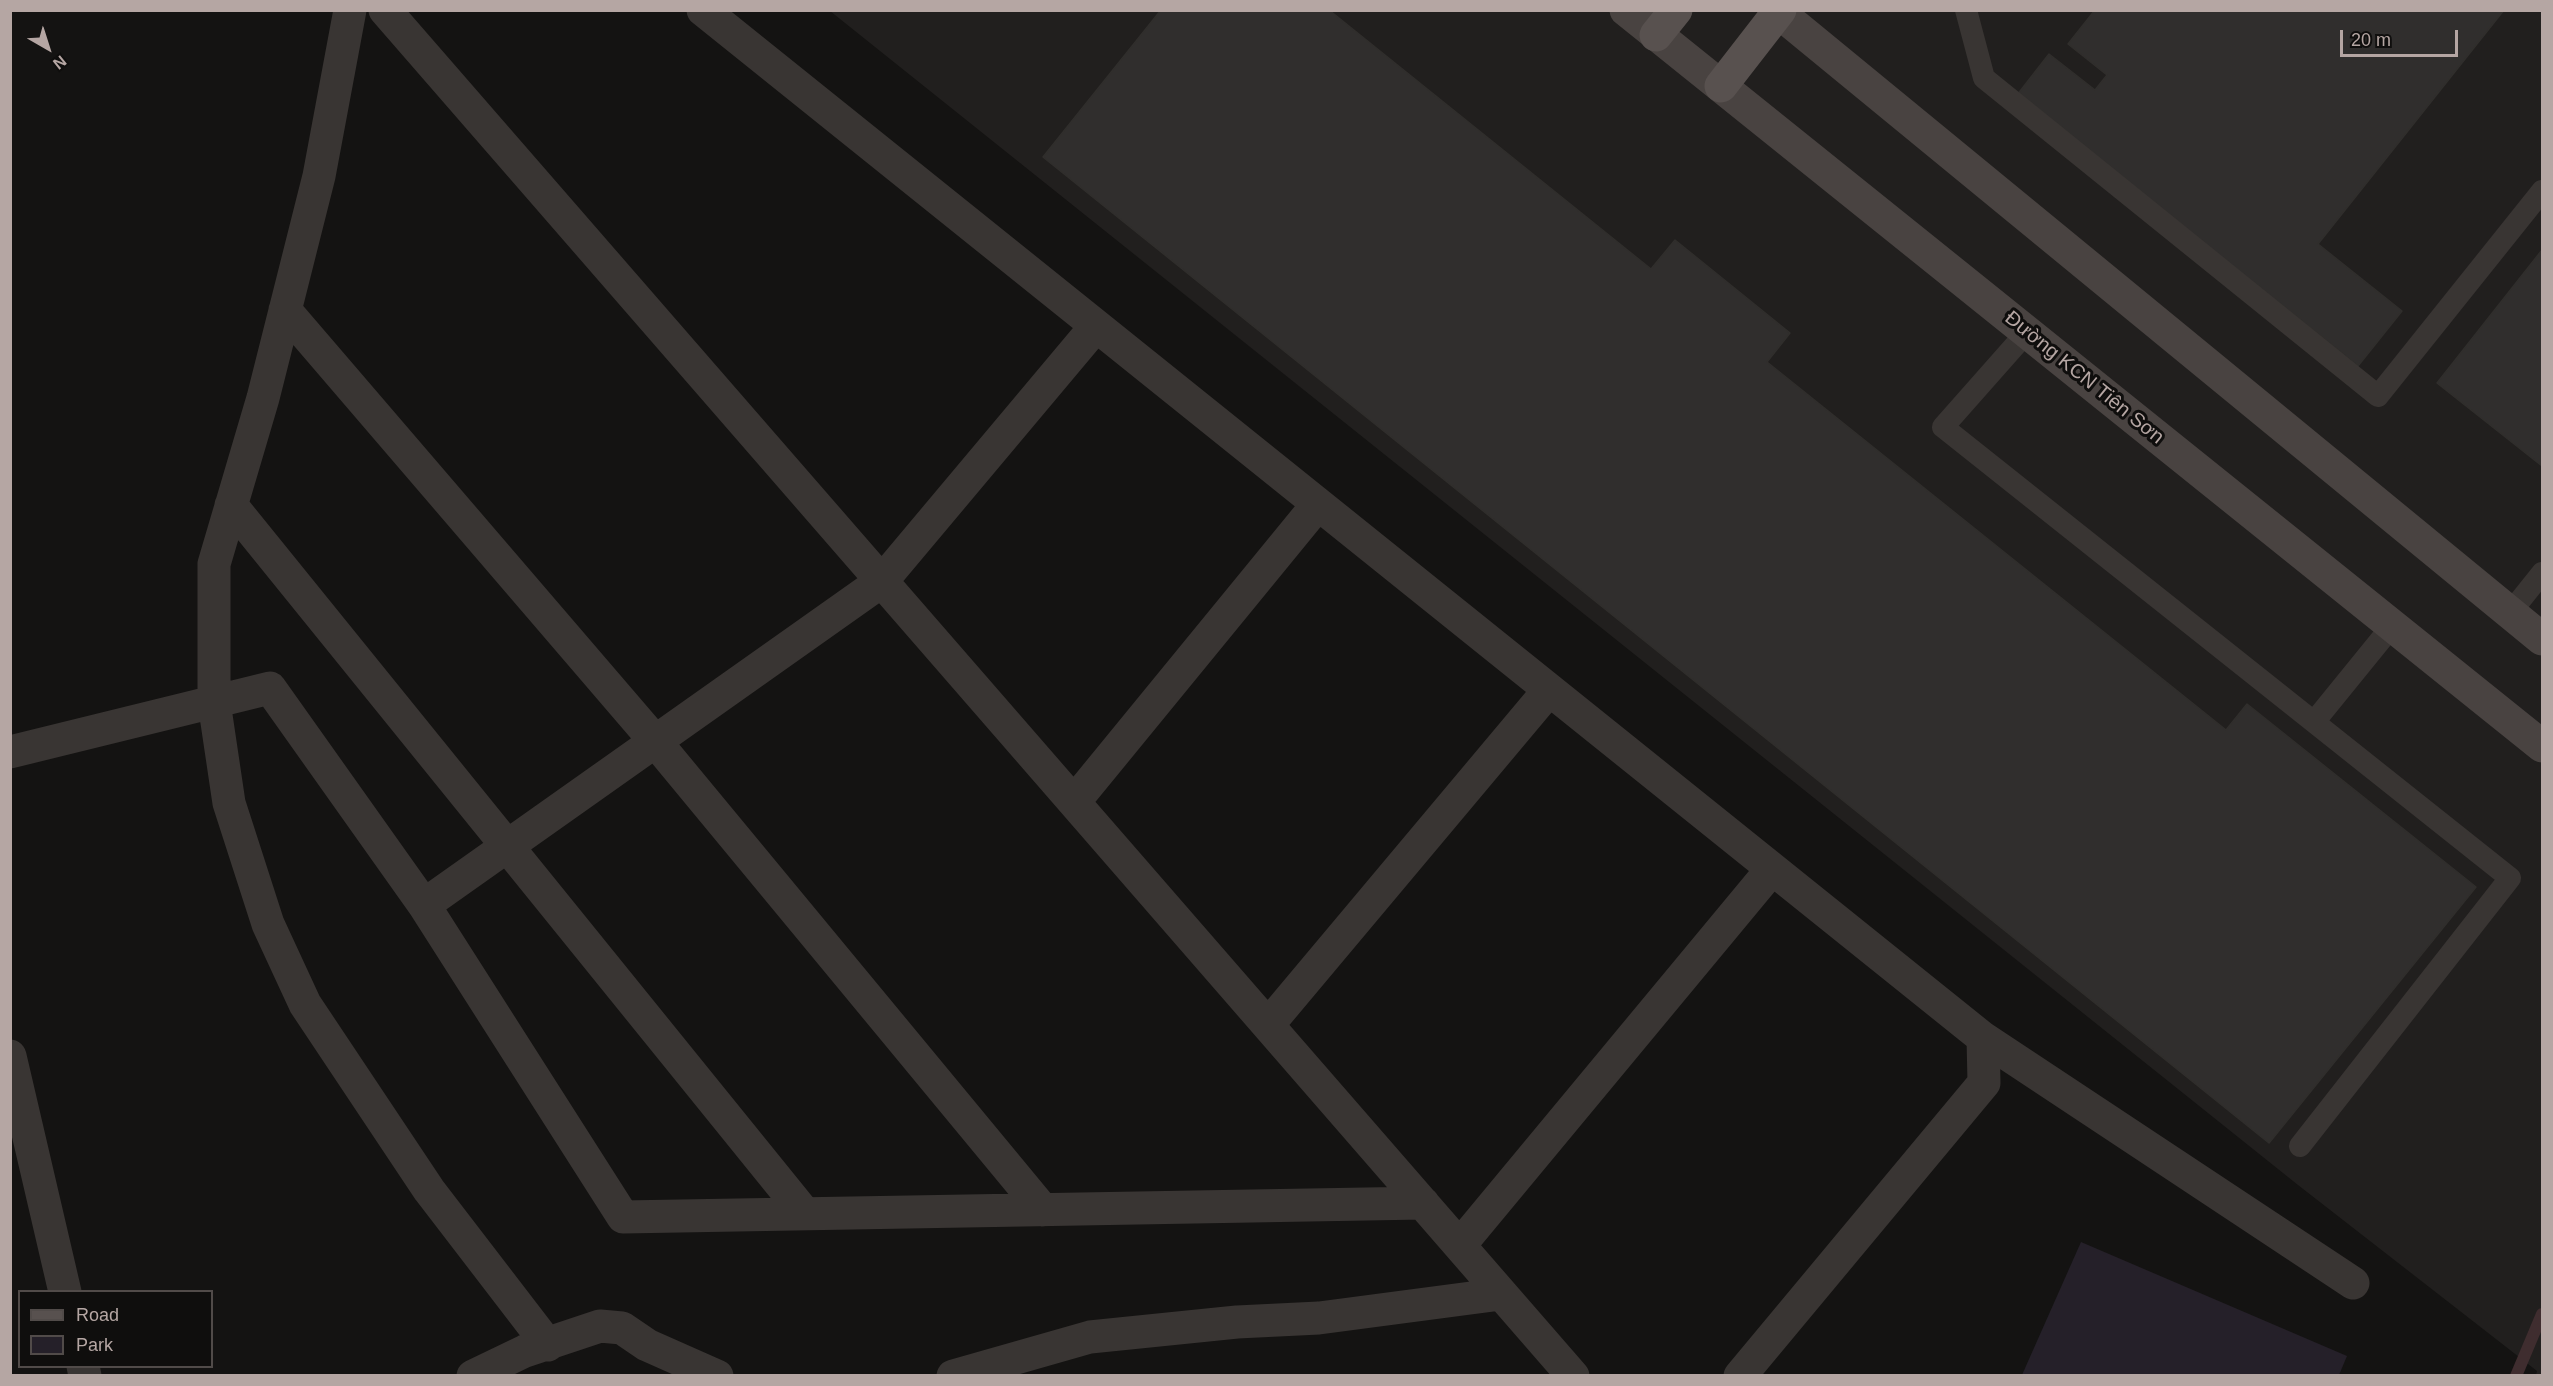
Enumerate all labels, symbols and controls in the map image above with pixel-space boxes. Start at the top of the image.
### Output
north arrow [18,18,78,78]
scale bar [2343,18,2462,56]
text: 20 m [2351,30,2391,50]
text: N [50,52,69,73]
street label: Đường KCN Tiên Sơn [2000,306,2168,450]
legend [18,1290,213,1368]
text: Road [76,1305,119,1325]
text: Park [76,1335,113,1355]

